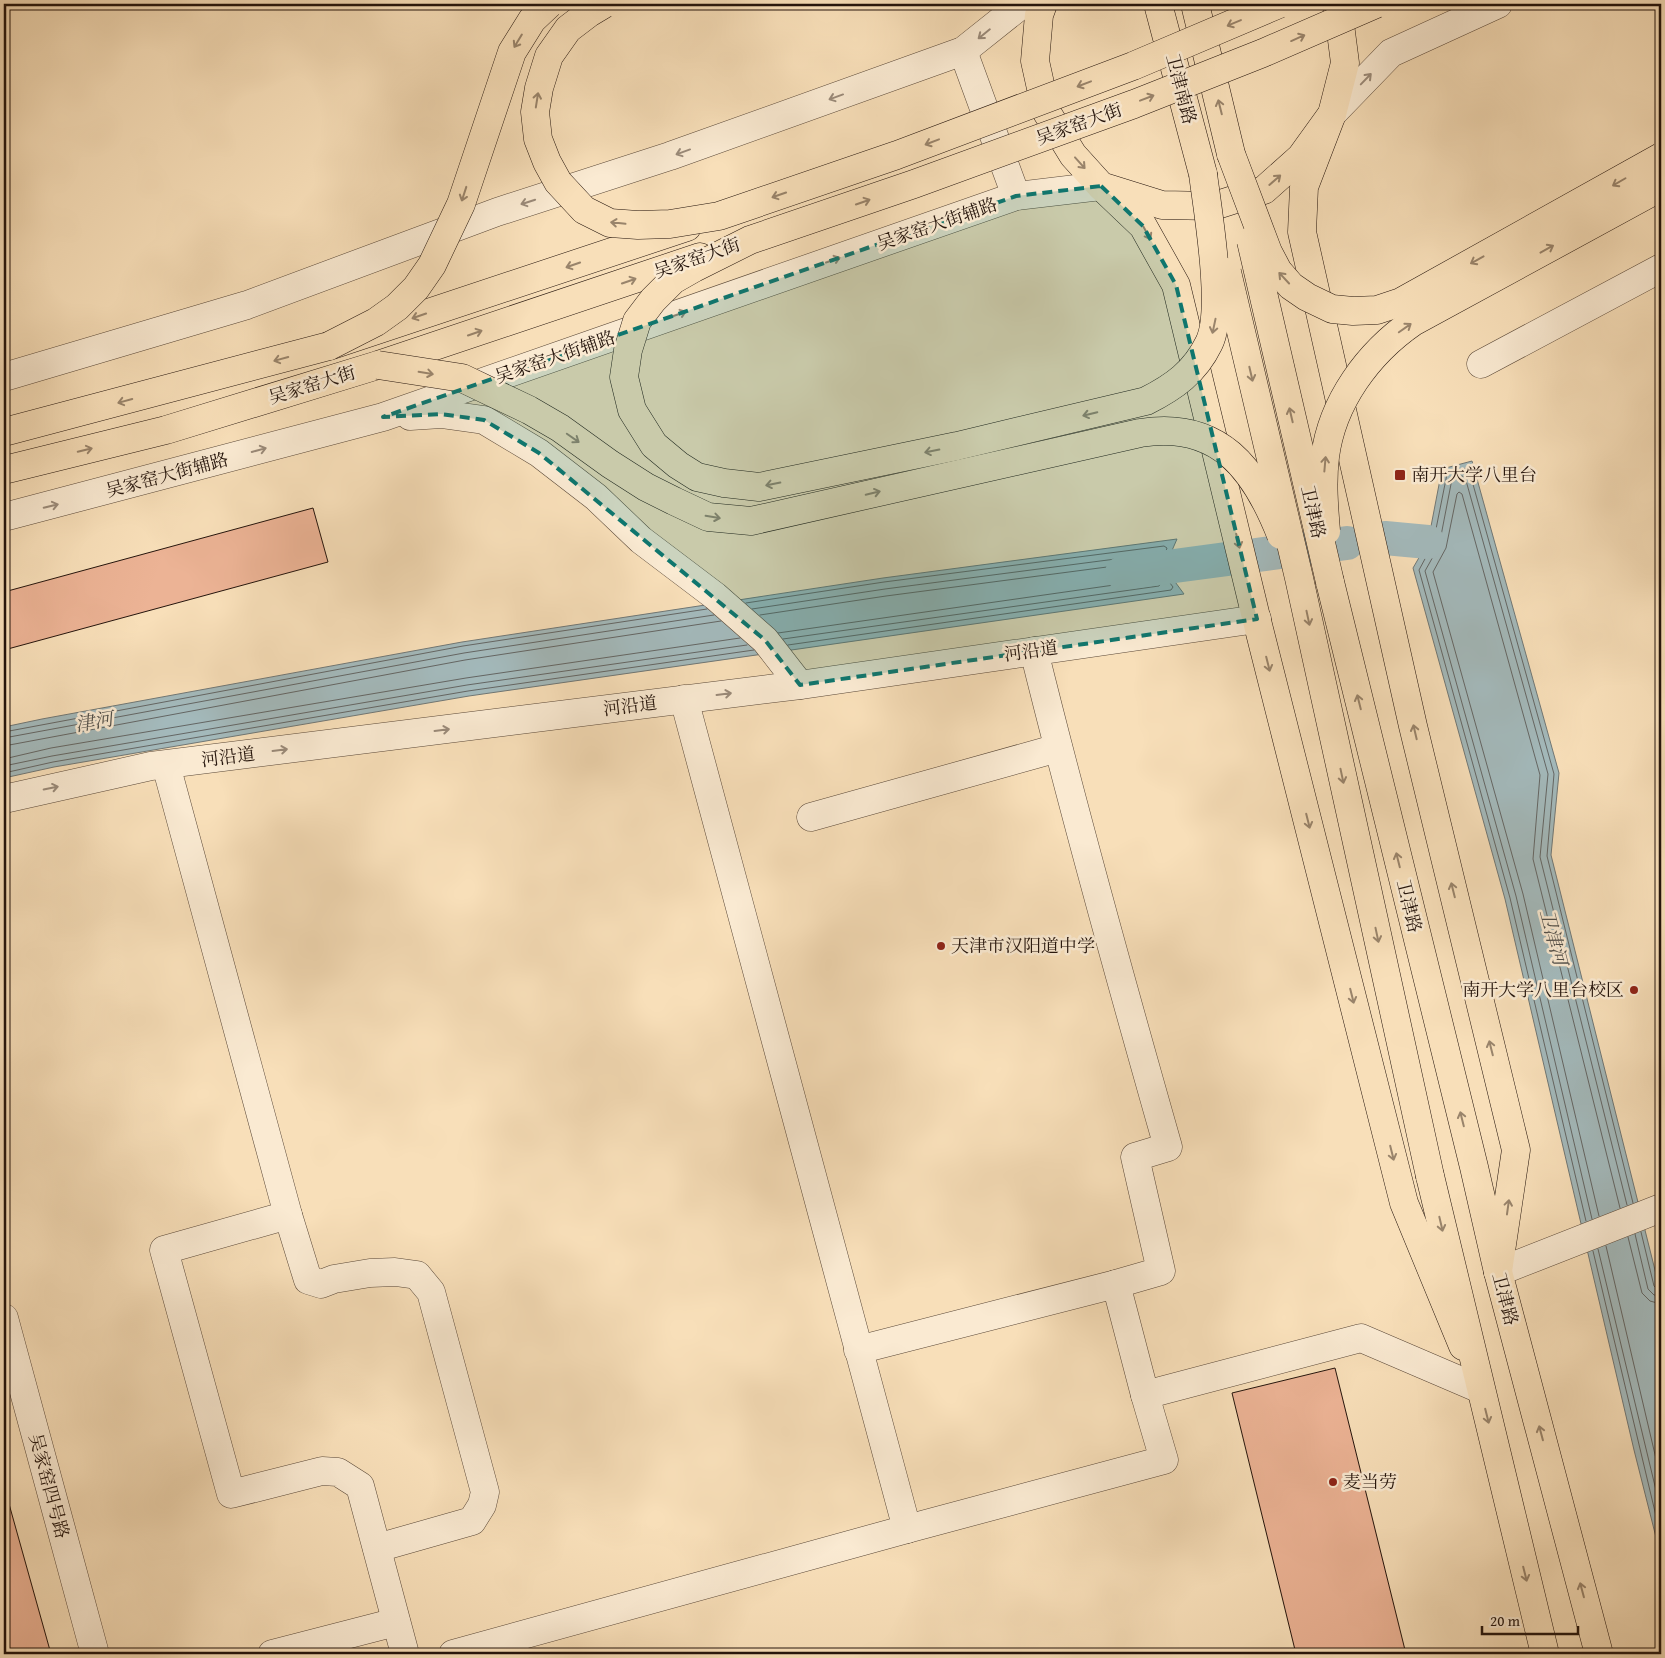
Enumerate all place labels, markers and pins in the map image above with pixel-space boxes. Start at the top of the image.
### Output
place label: 南开大学八里台 [1411,461,1537,488]
marker: 南开大学八里台 [1393,468,1407,482]
place label: 天津市汉阳道中学 [951,932,1095,959]
marker: 天津市汉阳道中学 [935,940,947,952]
place label: 南开大学八里台校区 [1462,976,1624,1003]
marker: 南开大学八里台校区 [1628,984,1640,996]
place label: 麦当劳 [1343,1468,1397,1495]
marker: 麦当劳 [1327,1476,1339,1488]

